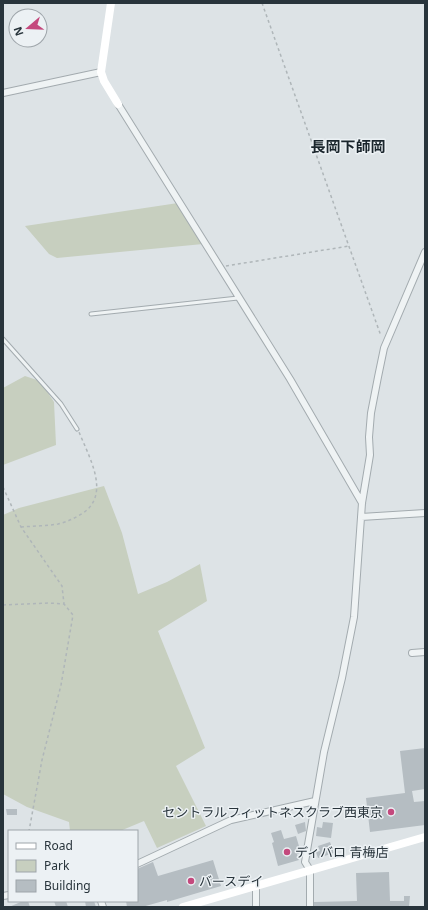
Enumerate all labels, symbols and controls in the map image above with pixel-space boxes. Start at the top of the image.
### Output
north arrow [8,8,48,48]
text: N [10,25,27,38]
district label: 長岡下師岡 [310,136,386,156]
place label: セントラルフィットネスクラブ西東京 [162,803,383,821]
marker: セントラルフィットネスクラブ西東京 [386,807,396,817]
legend [8,830,138,902]
text: Road [44,837,73,854]
place label: ディバロ 青梅店 [295,843,388,861]
marker: ディバロ 青梅店 [282,847,292,857]
text: Park [44,857,70,874]
place label: バースデイ [199,872,263,890]
marker: バースデイ [186,876,196,886]
text: Building [44,877,91,894]

